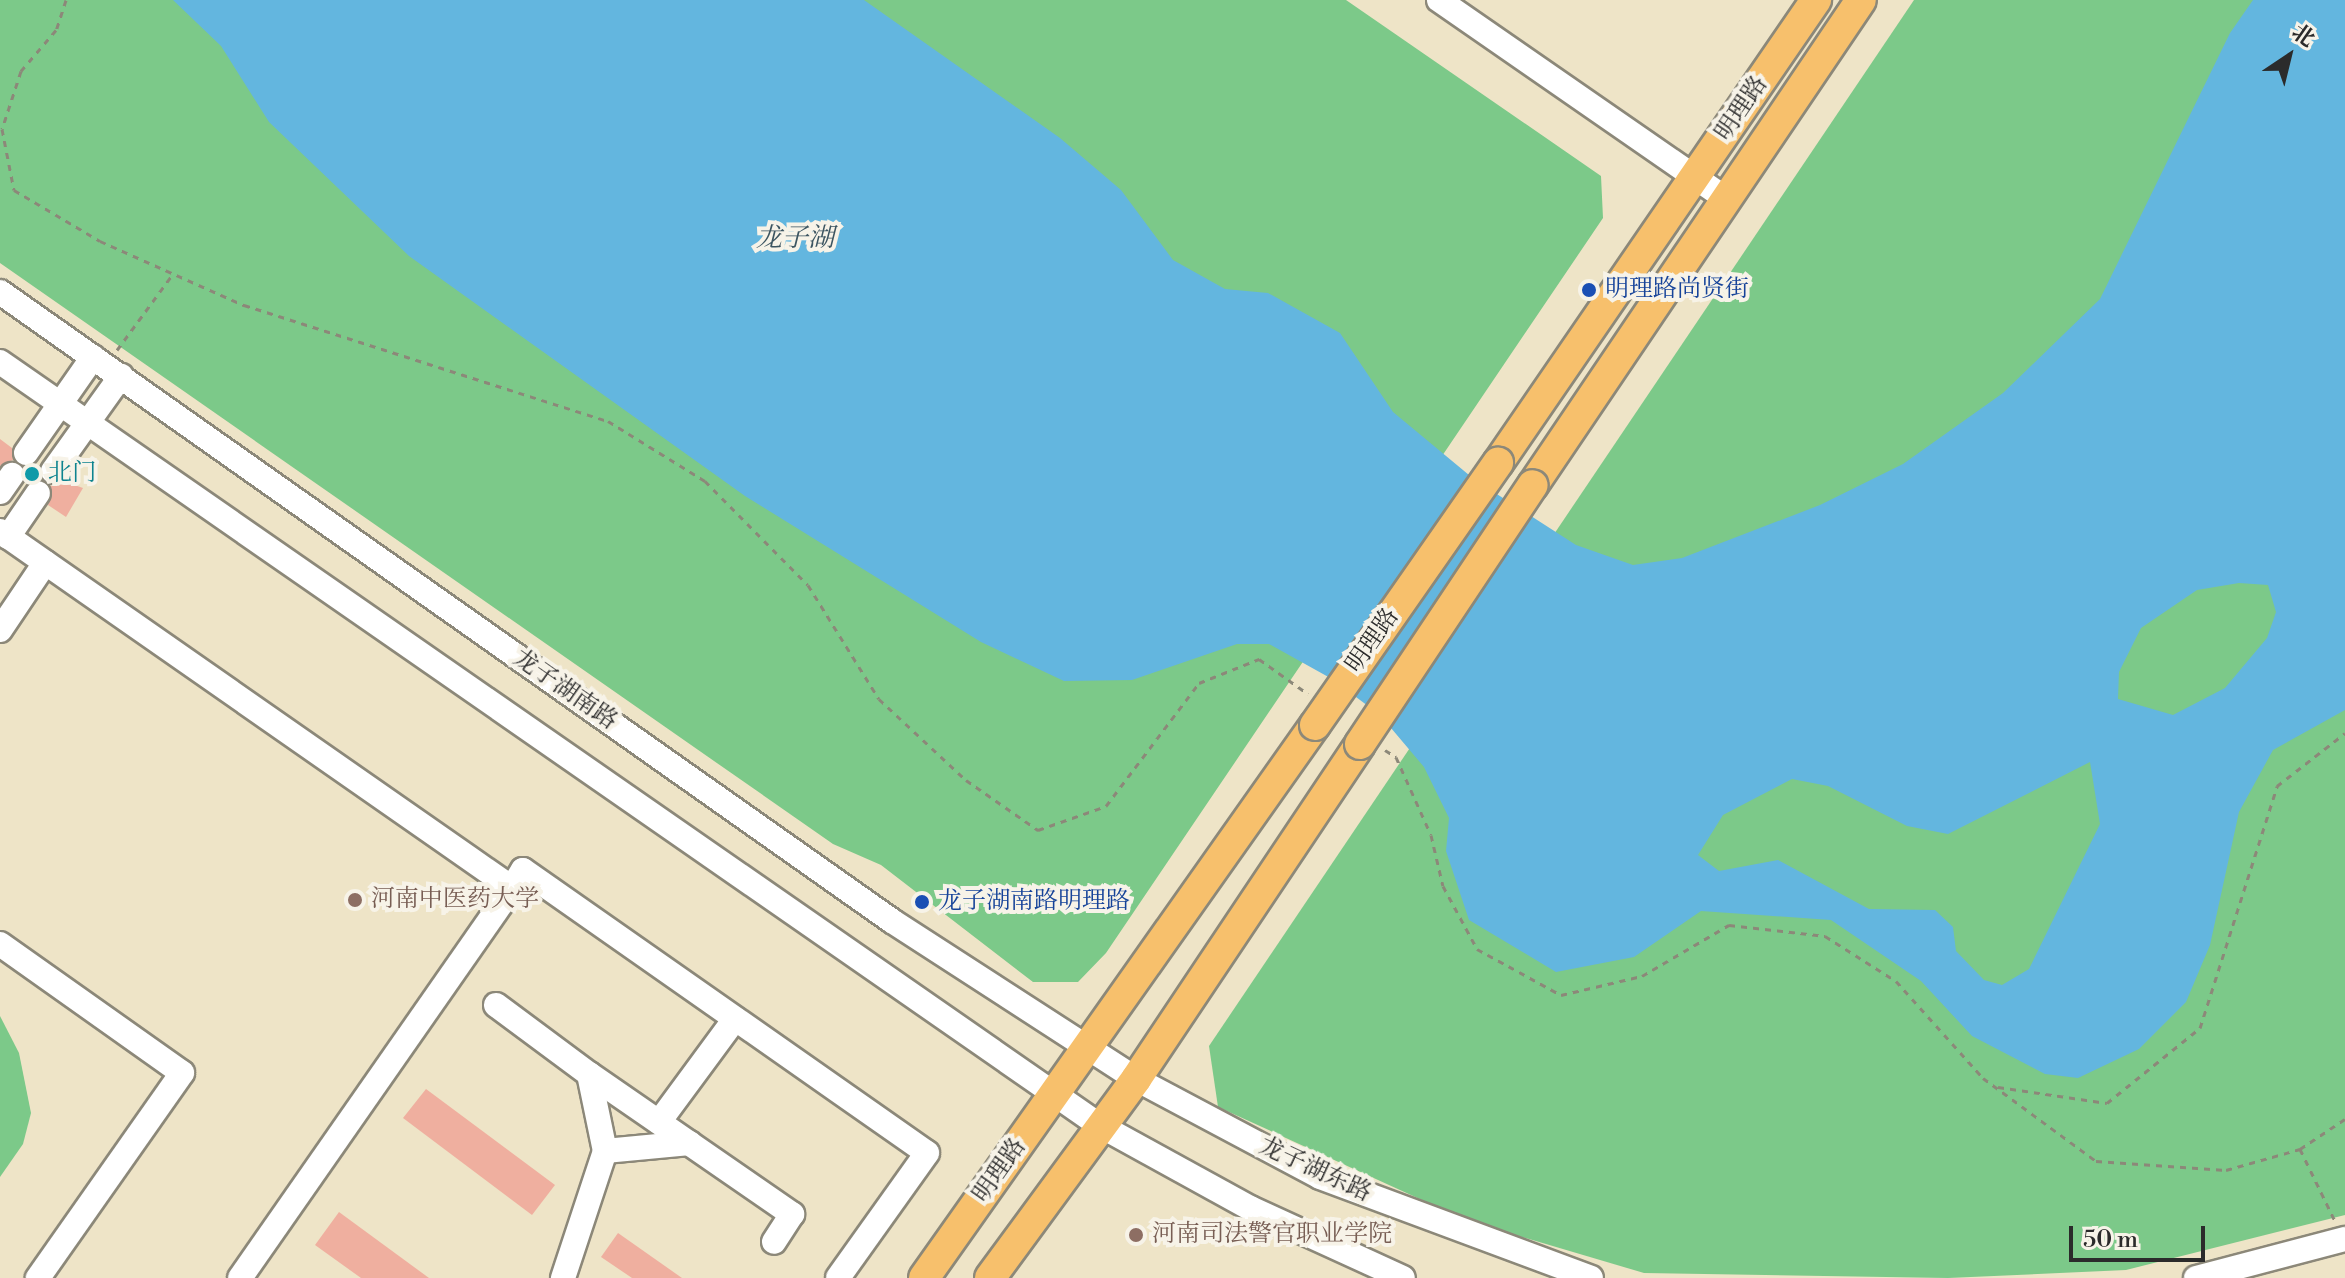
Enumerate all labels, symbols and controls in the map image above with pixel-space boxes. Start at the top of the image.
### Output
north arrow [2249,16,2329,96]
text: 北 [2286,19,2320,53]
street label: 明理路 [1710,71,1774,147]
water label: 龙子湖 [756,223,834,255]
place label: 明理路尚贤街 [1605,276,1749,304]
marker: 明理路尚贤街 [1580,281,1598,299]
place label: 北门 [48,460,96,488]
marker: 北门 [23,465,41,483]
street label: 明理路 [1341,603,1405,679]
street label: 龙子湖南路 [508,644,622,736]
place label: 河南中医药大学 [371,886,539,914]
place label: 龙子湖南路明理路 [938,888,1130,916]
marker: 河南中医药大学 [346,891,364,909]
marker: 龙子湖南路明理路 [913,893,931,911]
street label: 龙子湖东路 [1255,1132,1375,1208]
street label: 明理路 [968,1133,1032,1209]
scale bar [2073,1210,2209,1260]
place label: 河南司法警官职业学院 [1152,1221,1392,1249]
text: 50 m [2083,1225,2138,1255]
marker: 河南司法警官职业学院 [1127,1226,1145,1244]

